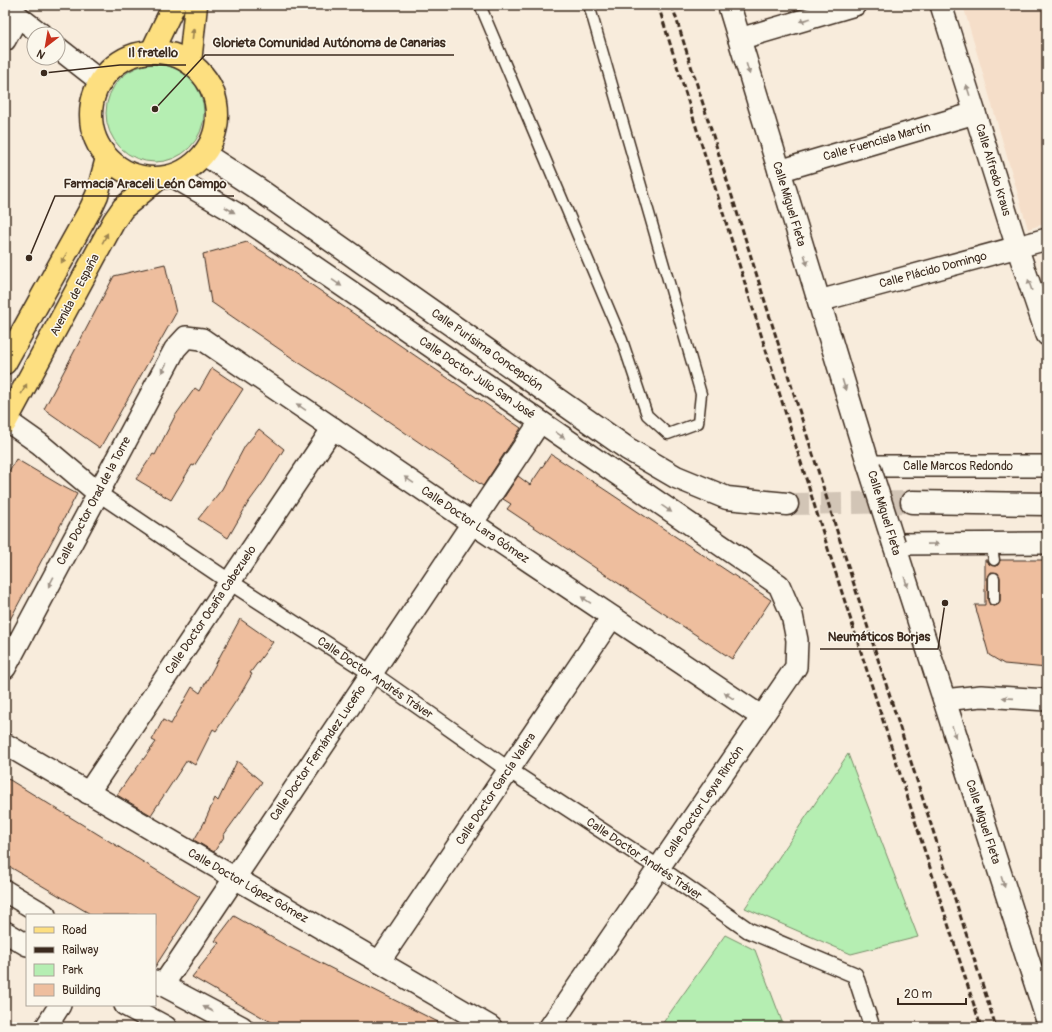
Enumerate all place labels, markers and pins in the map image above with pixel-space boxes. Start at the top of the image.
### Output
callout: Glorieta Comunidad Autónoma de Canarias [205,30,454,55]
callout: Il fratello [120,40,186,65]
callout: Farmacia Araceli León Campo [55,171,234,196]
callout: Neumáticos Borjas [820,624,938,649]

